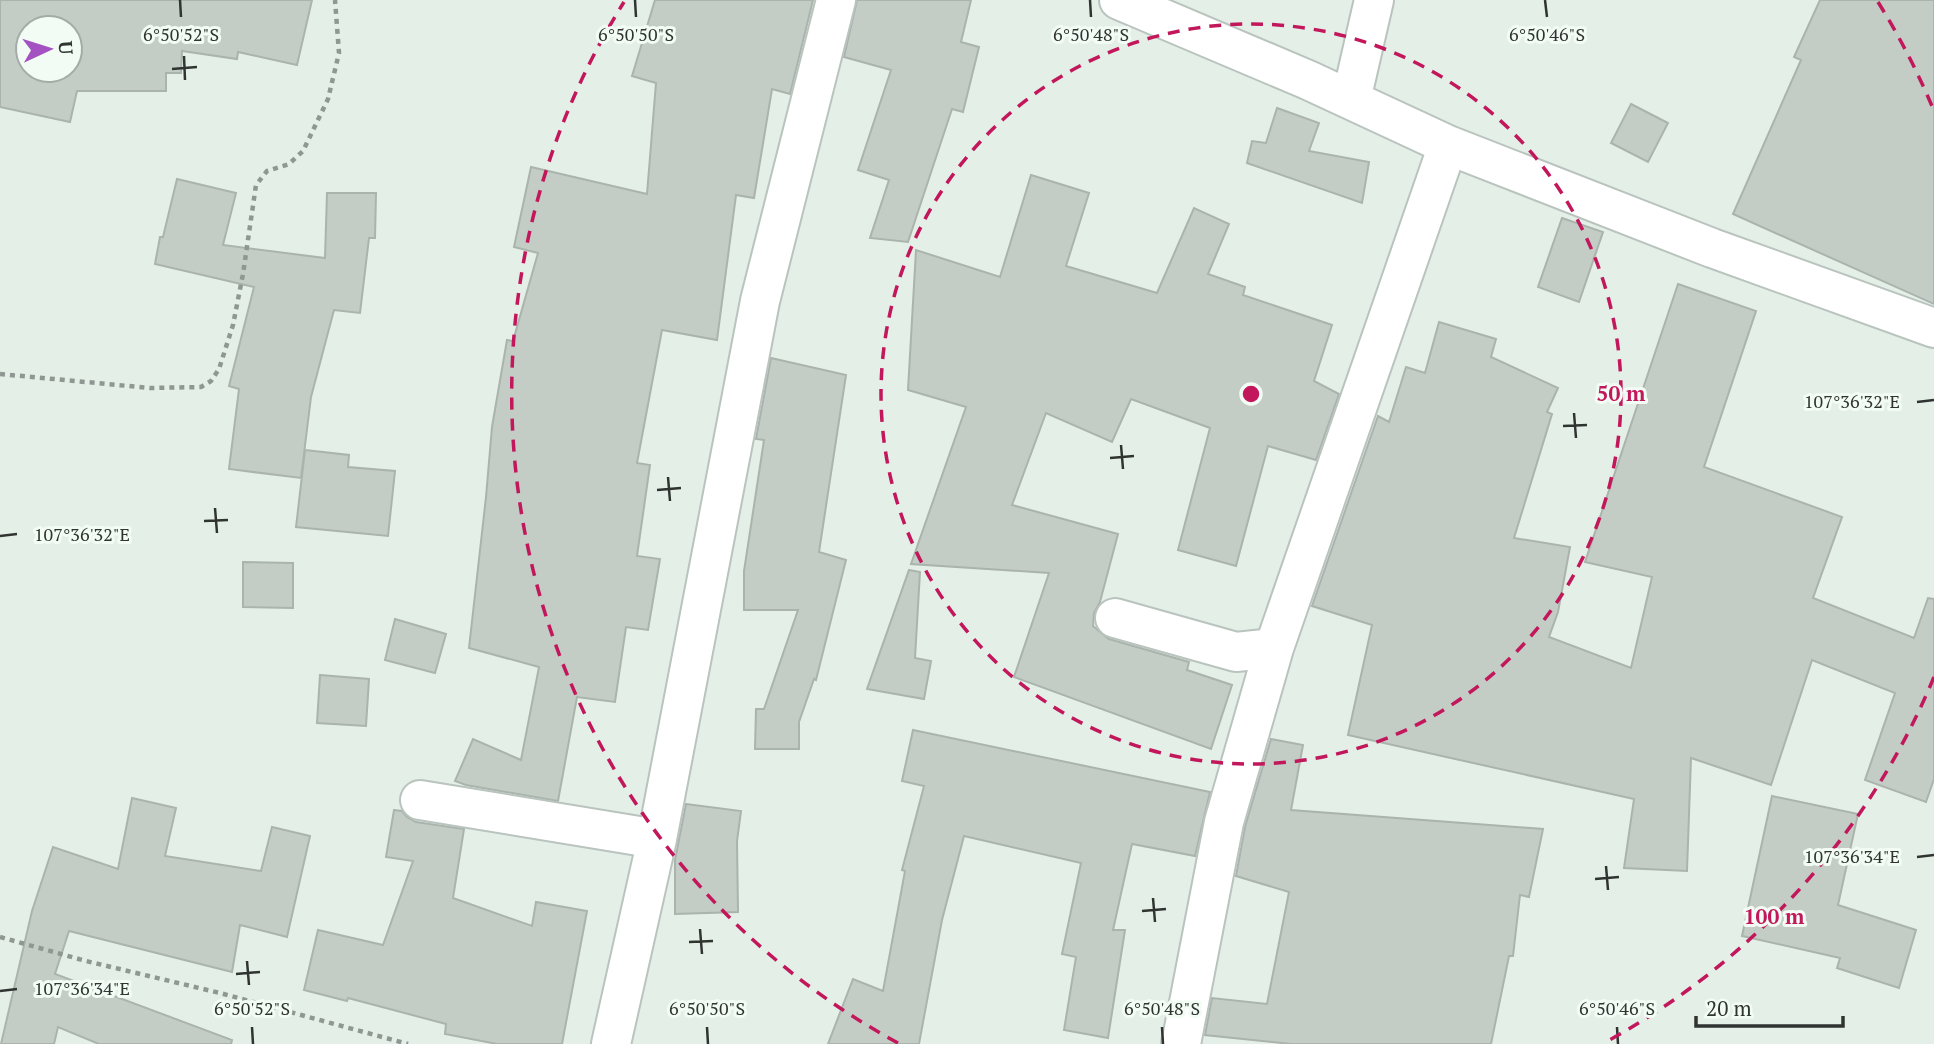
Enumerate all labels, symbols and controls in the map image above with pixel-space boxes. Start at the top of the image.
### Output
north arrow [14,14,84,84]
text: 6°50'52"S [143,22,219,46]
text: 6°50'50"S [598,22,674,46]
text: 6°50'48"S [1053,22,1129,46]
text: 6°50'46"S [1509,22,1585,46]
text: U [54,40,79,56]
text: 50 m [1597,379,1646,407]
centre of rings [1239,382,1263,406]
text: 107°36'32"E [1804,389,1900,413]
text: 107°36'32"E [34,522,130,546]
text: 107°36'34"E [1804,844,1900,868]
text: 100 m [1744,902,1805,930]
text: 107°36'34"E [34,976,130,1000]
scale bar [1696,984,1843,1028]
text: 20 m [1706,994,1752,1022]
text: 6°50'52"S [214,996,290,1020]
text: 6°50'50"S [669,996,745,1020]
text: 6°50'48"S [1124,996,1200,1020]
text: 6°50'46"S [1579,996,1655,1020]

